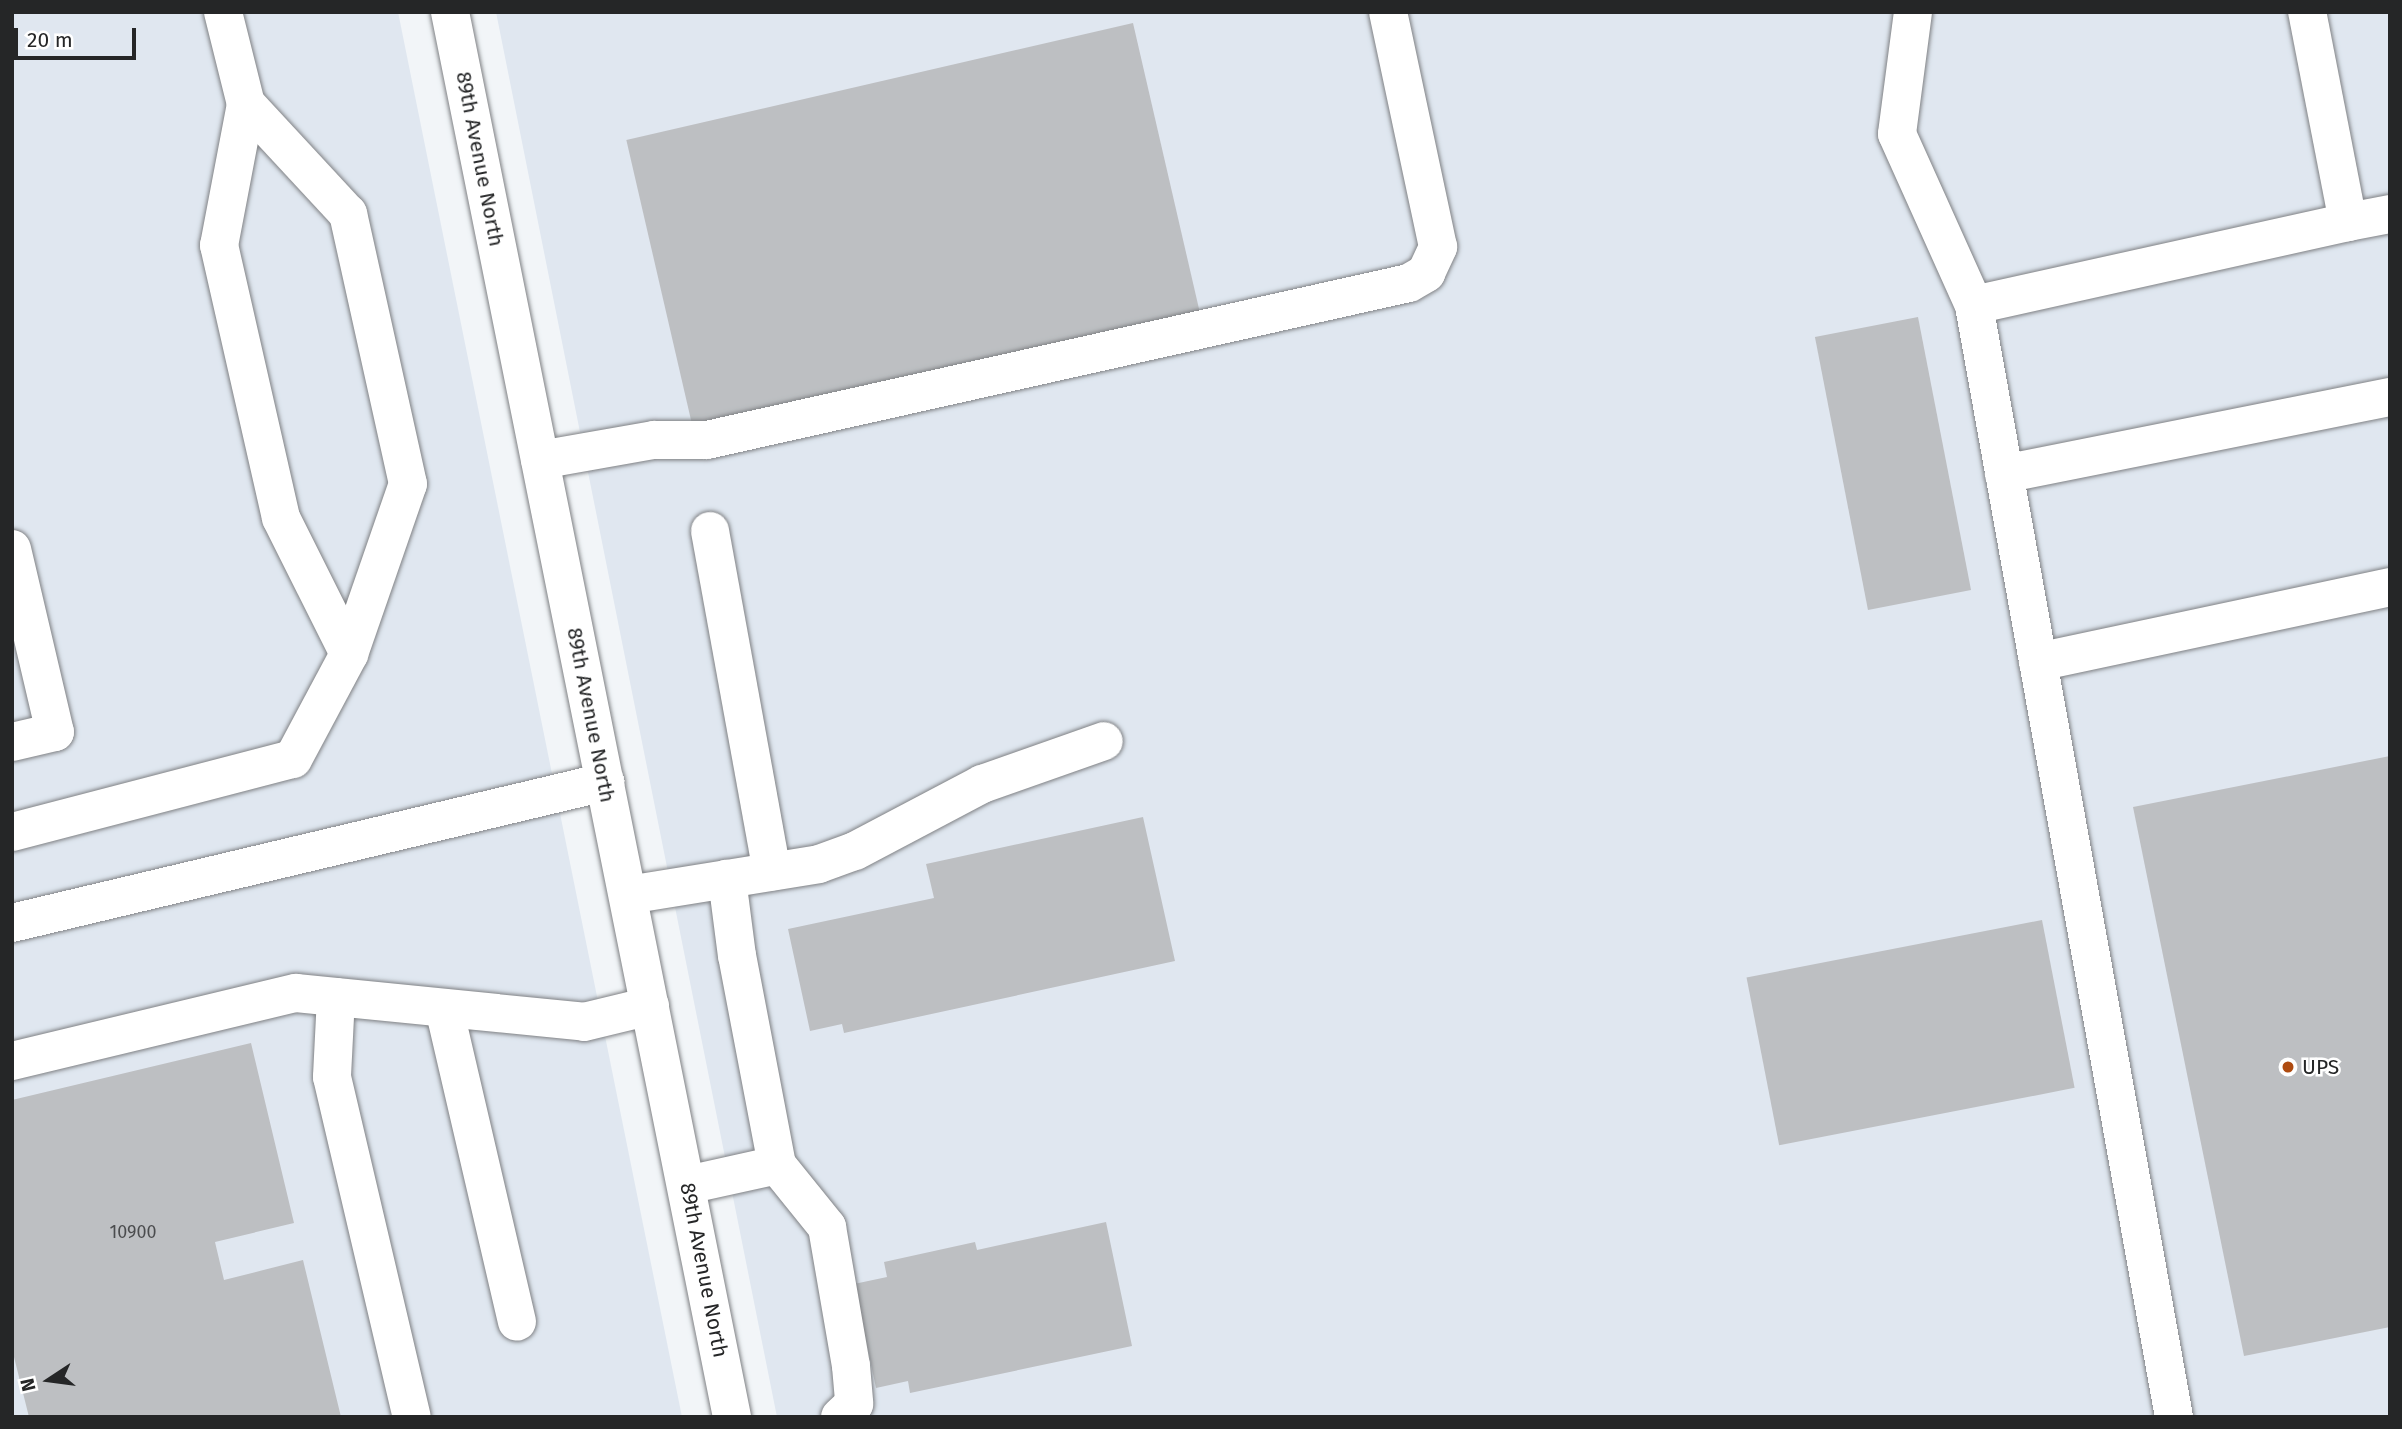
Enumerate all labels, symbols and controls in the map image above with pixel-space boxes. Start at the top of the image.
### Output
scale bar [18,14,140,58]
text: 20 m [27,27,73,53]
street label: 89th Avenue North [451,69,509,249]
street label: 89th Avenue North [562,625,620,805]
place label: UPS [2302,1054,2339,1080]
marker: UPS [2280,1059,2296,1075]
street label: 89th Avenue North [675,1180,733,1360]
house number: 10900 [109,1221,157,1243]
north arrow [14,1345,84,1415]
text: N [15,1376,41,1394]

